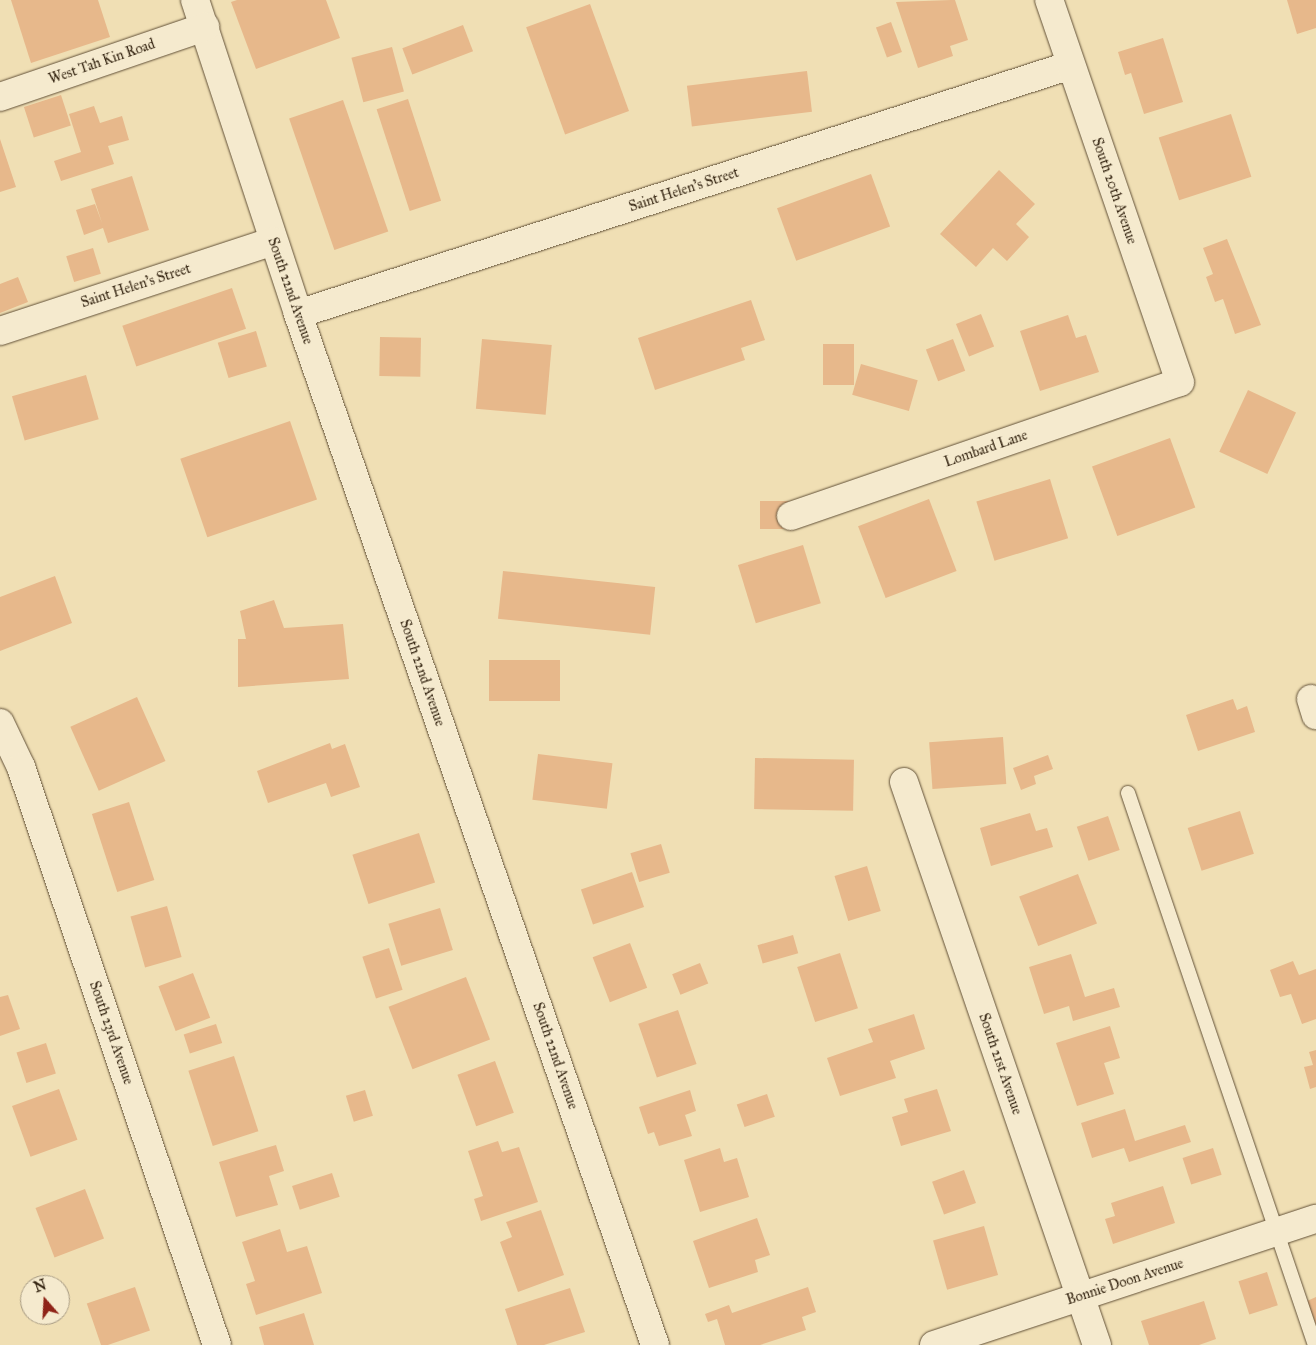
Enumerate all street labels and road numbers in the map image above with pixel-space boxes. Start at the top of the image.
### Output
street label: West Tah Kin Road [47,36,157,88]
street label: South 20th Avenue [1088,136,1140,246]
street label: Saint Helen's Street [627,164,741,216]
street label: South 22nd Avenue [264,235,316,347]
street label: Saint Helen's Street [79,260,193,312]
street label: Lombard Lane [942,427,1030,471]
street label: South 22nd Avenue [396,617,448,729]
street label: South 23rd Avenue [85,979,137,1087]
street label: South 22nd Avenue [529,1000,581,1112]
street label: South 21st Avenue [975,1011,1025,1117]
street label: Bonnie Doon Avenue [1064,1255,1186,1309]

